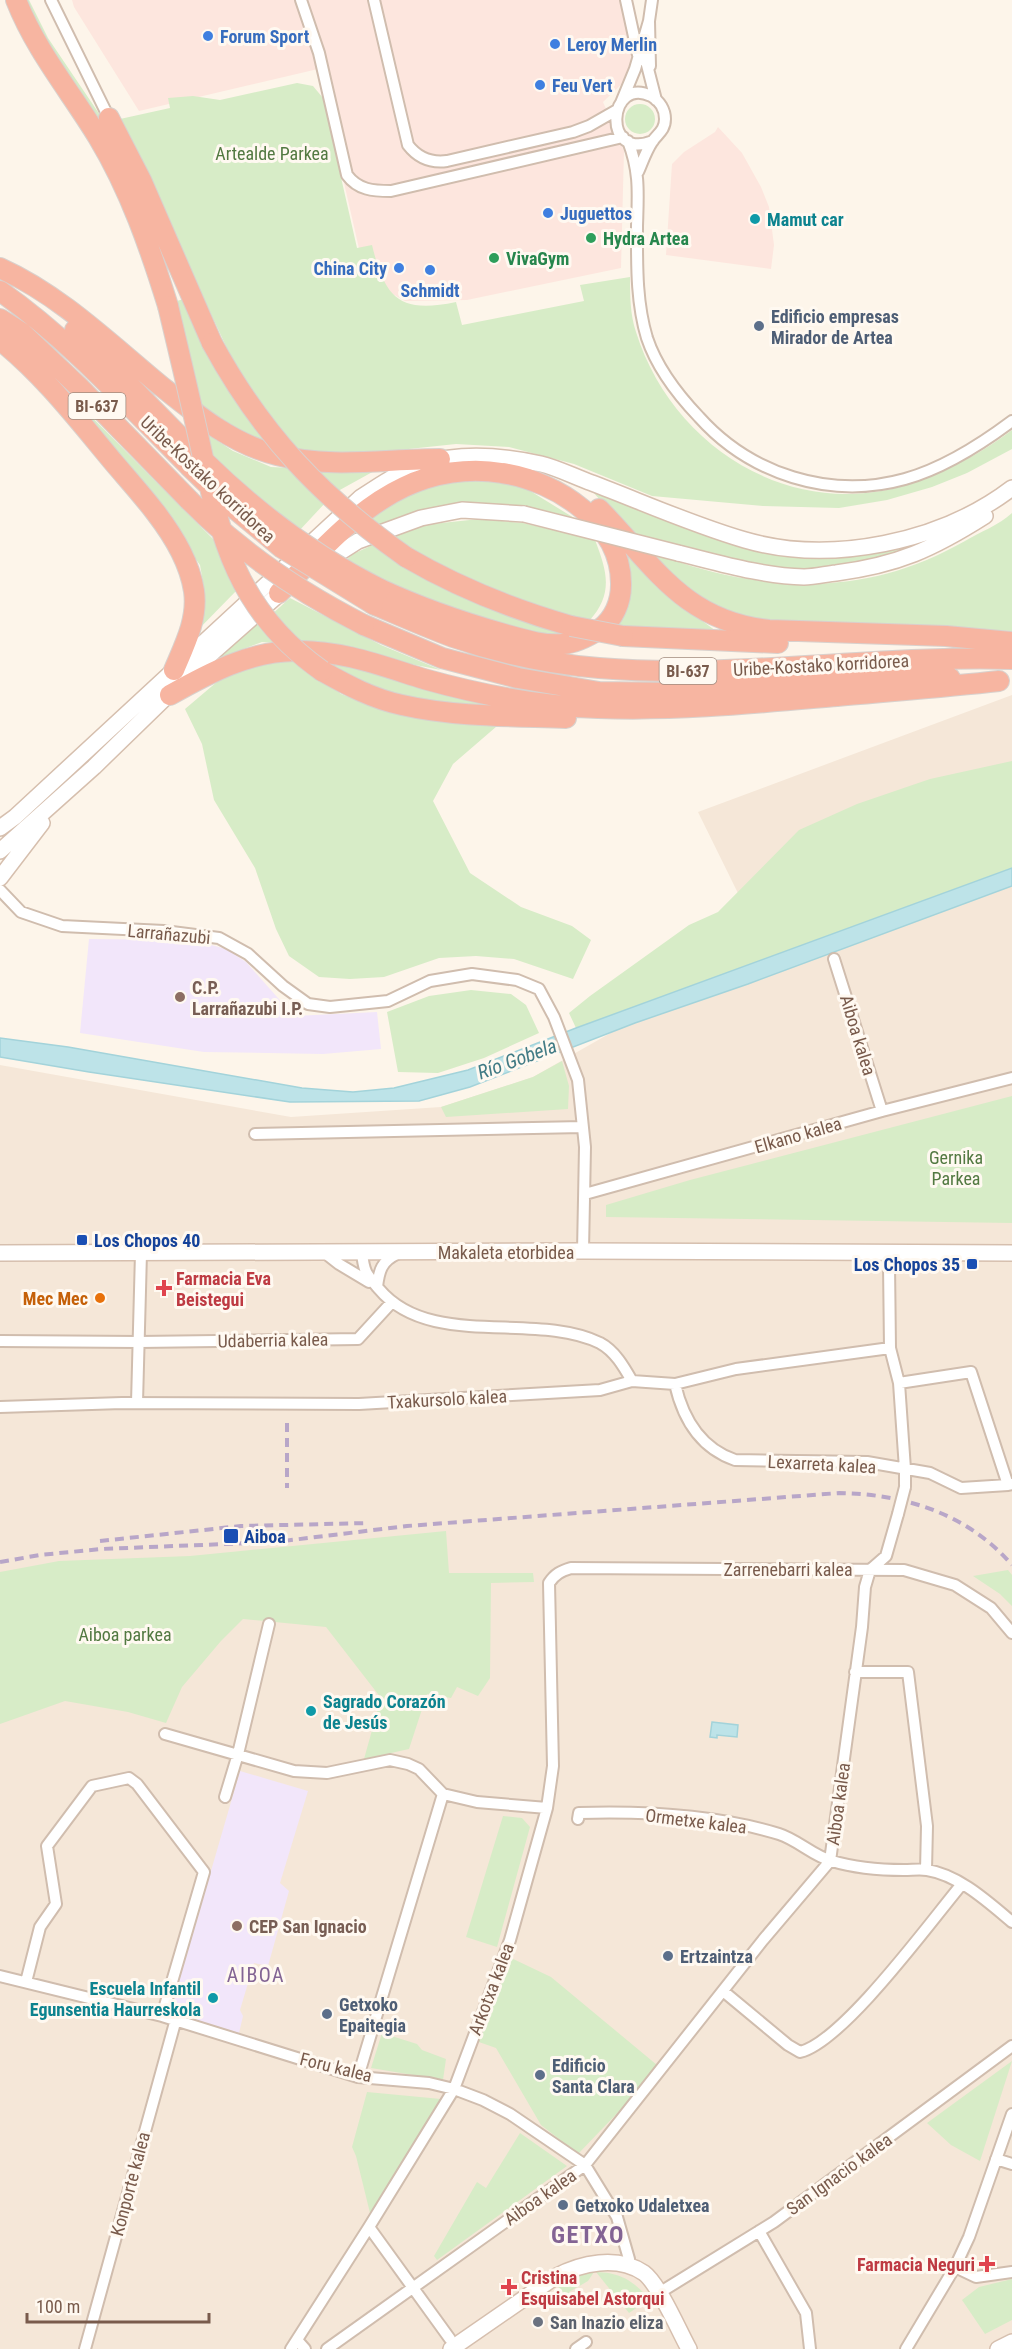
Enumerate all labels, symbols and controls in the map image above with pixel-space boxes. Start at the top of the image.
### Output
place label: Forum Sport [220,26,310,47]
marker: Forum Sport [201,29,215,43]
place label: Leroy Merlin [567,34,657,55]
marker: Leroy Merlin [548,37,562,51]
place label: Feu Vert [552,75,613,96]
marker: Feu Vert [533,78,547,92]
park label: Artealde Parkea [215,143,329,164]
place label: Juguettos [560,203,632,224]
marker: Juguettos [541,206,555,220]
place label: Mamut car [767,209,844,230]
marker: Mamut car [748,212,762,226]
place label: Hydra Artea [603,228,689,249]
marker: Hydra Artea [584,231,598,245]
place label: VivaGym [506,248,569,269]
marker: VivaGym [487,251,501,265]
place label: China City [314,258,387,279]
marker: China City [392,261,406,275]
marker: Schmidt [423,263,437,277]
place label: Schmidt [400,280,460,301]
place label: Edificio empresas Mirador de Artea [771,306,899,348]
marker: Edificio empresas Mirador de Artea [752,319,766,333]
road number: BI-637 [68,393,126,419]
street label: Uribe-Kostako korridorea [136,411,280,547]
street label: Uribe-Kostako korridorea [732,650,910,680]
road number: BI-637 [660,658,716,684]
street label: Larrañazubi [127,920,211,948]
place label: C.P. Larrañazubi I.P. [192,977,303,1019]
marker: C.P. Larrañazubi I.P. [173,990,187,1004]
street label: Aiboa kalea [836,992,880,1078]
water label: Río Gobela [474,1034,560,1084]
street label: Elkano kalea [752,1113,844,1157]
park label: Gernika Parkea [929,1147,983,1189]
place label: Los Chopos 40 [94,1230,200,1251]
marker: Los Chopos 40 [75,1233,89,1247]
street label: Makaleta etorbidea [438,1242,574,1263]
place label: Los Chopos 35 [854,1254,960,1275]
marker: Los Chopos 35 [965,1257,979,1271]
place label: Farmacia Eva Beistegui [176,1268,271,1310]
marker: Farmacia Eva Beistegui [157,1281,171,1295]
place label: Mec Mec [23,1288,88,1309]
marker: Mec Mec [93,1291,107,1305]
street label: Udaberria kalea [217,1329,329,1351]
street label: Txakursolo kalea [387,1385,507,1413]
street label: Lexarreta kalea [767,1451,877,1477]
place label: Aiboa [244,1526,286,1547]
marker: Aiboa [222,1527,240,1545]
street label: Zarrenebarri kalea [723,1559,853,1580]
park label: Aiboa parkea [78,1624,172,1645]
place label: Sagrado Corazón de Jesús [323,1691,446,1733]
marker: Sagrado Corazón de Jesús [304,1704,318,1718]
street label: Aiboa kalea [822,1761,854,1847]
street label: Ormetxe kalea [644,1804,748,1838]
place label: CEP San Ignacio [249,1916,367,1937]
marker: CEP San Ignacio [230,1919,244,1933]
street label: Arkotxa kalea [464,1940,518,2038]
place label: Ertzaintza [680,1946,753,1967]
marker: Ertzaintza [661,1949,675,1963]
district label: AIBOA [227,1963,285,1987]
place label: Escuela Infantil Egunsentia Haurreskola [30,1978,201,2020]
marker: Escuela Infantil Egunsentia Haurreskola [206,1991,220,2005]
place label: Getxoko Epaitegia [339,1994,406,2036]
marker: Getxoko Epaitegia [320,2007,334,2021]
street label: Foru kalea [298,2048,374,2086]
place label: Edificio Santa Clara [552,2055,635,2097]
marker: Edificio Santa Clara [533,2068,547,2082]
street label: San Ignacio kalea [782,2129,896,2219]
street label: Konporte kalea [106,2130,154,2238]
street label: Aiboa kalea [500,2165,580,2229]
place label: Getxoko Udaletxea [575,2195,710,2216]
marker: Getxoko Udaletxea [556,2198,570,2212]
district label: GETXO [551,2221,625,2249]
place label: Farmacia Neguri [857,2254,975,2275]
marker: Farmacia Neguri [980,2257,994,2271]
place label: Cristina Esquisabel Astorqui [521,2267,664,2309]
marker: Cristina Esquisabel Astorqui [502,2280,516,2294]
scale bar [27,2286,208,2324]
text: 100 m [36,2296,80,2317]
place label: San Inazio eliza [550,2312,663,2333]
marker: San Inazio eliza [531,2315,545,2329]

